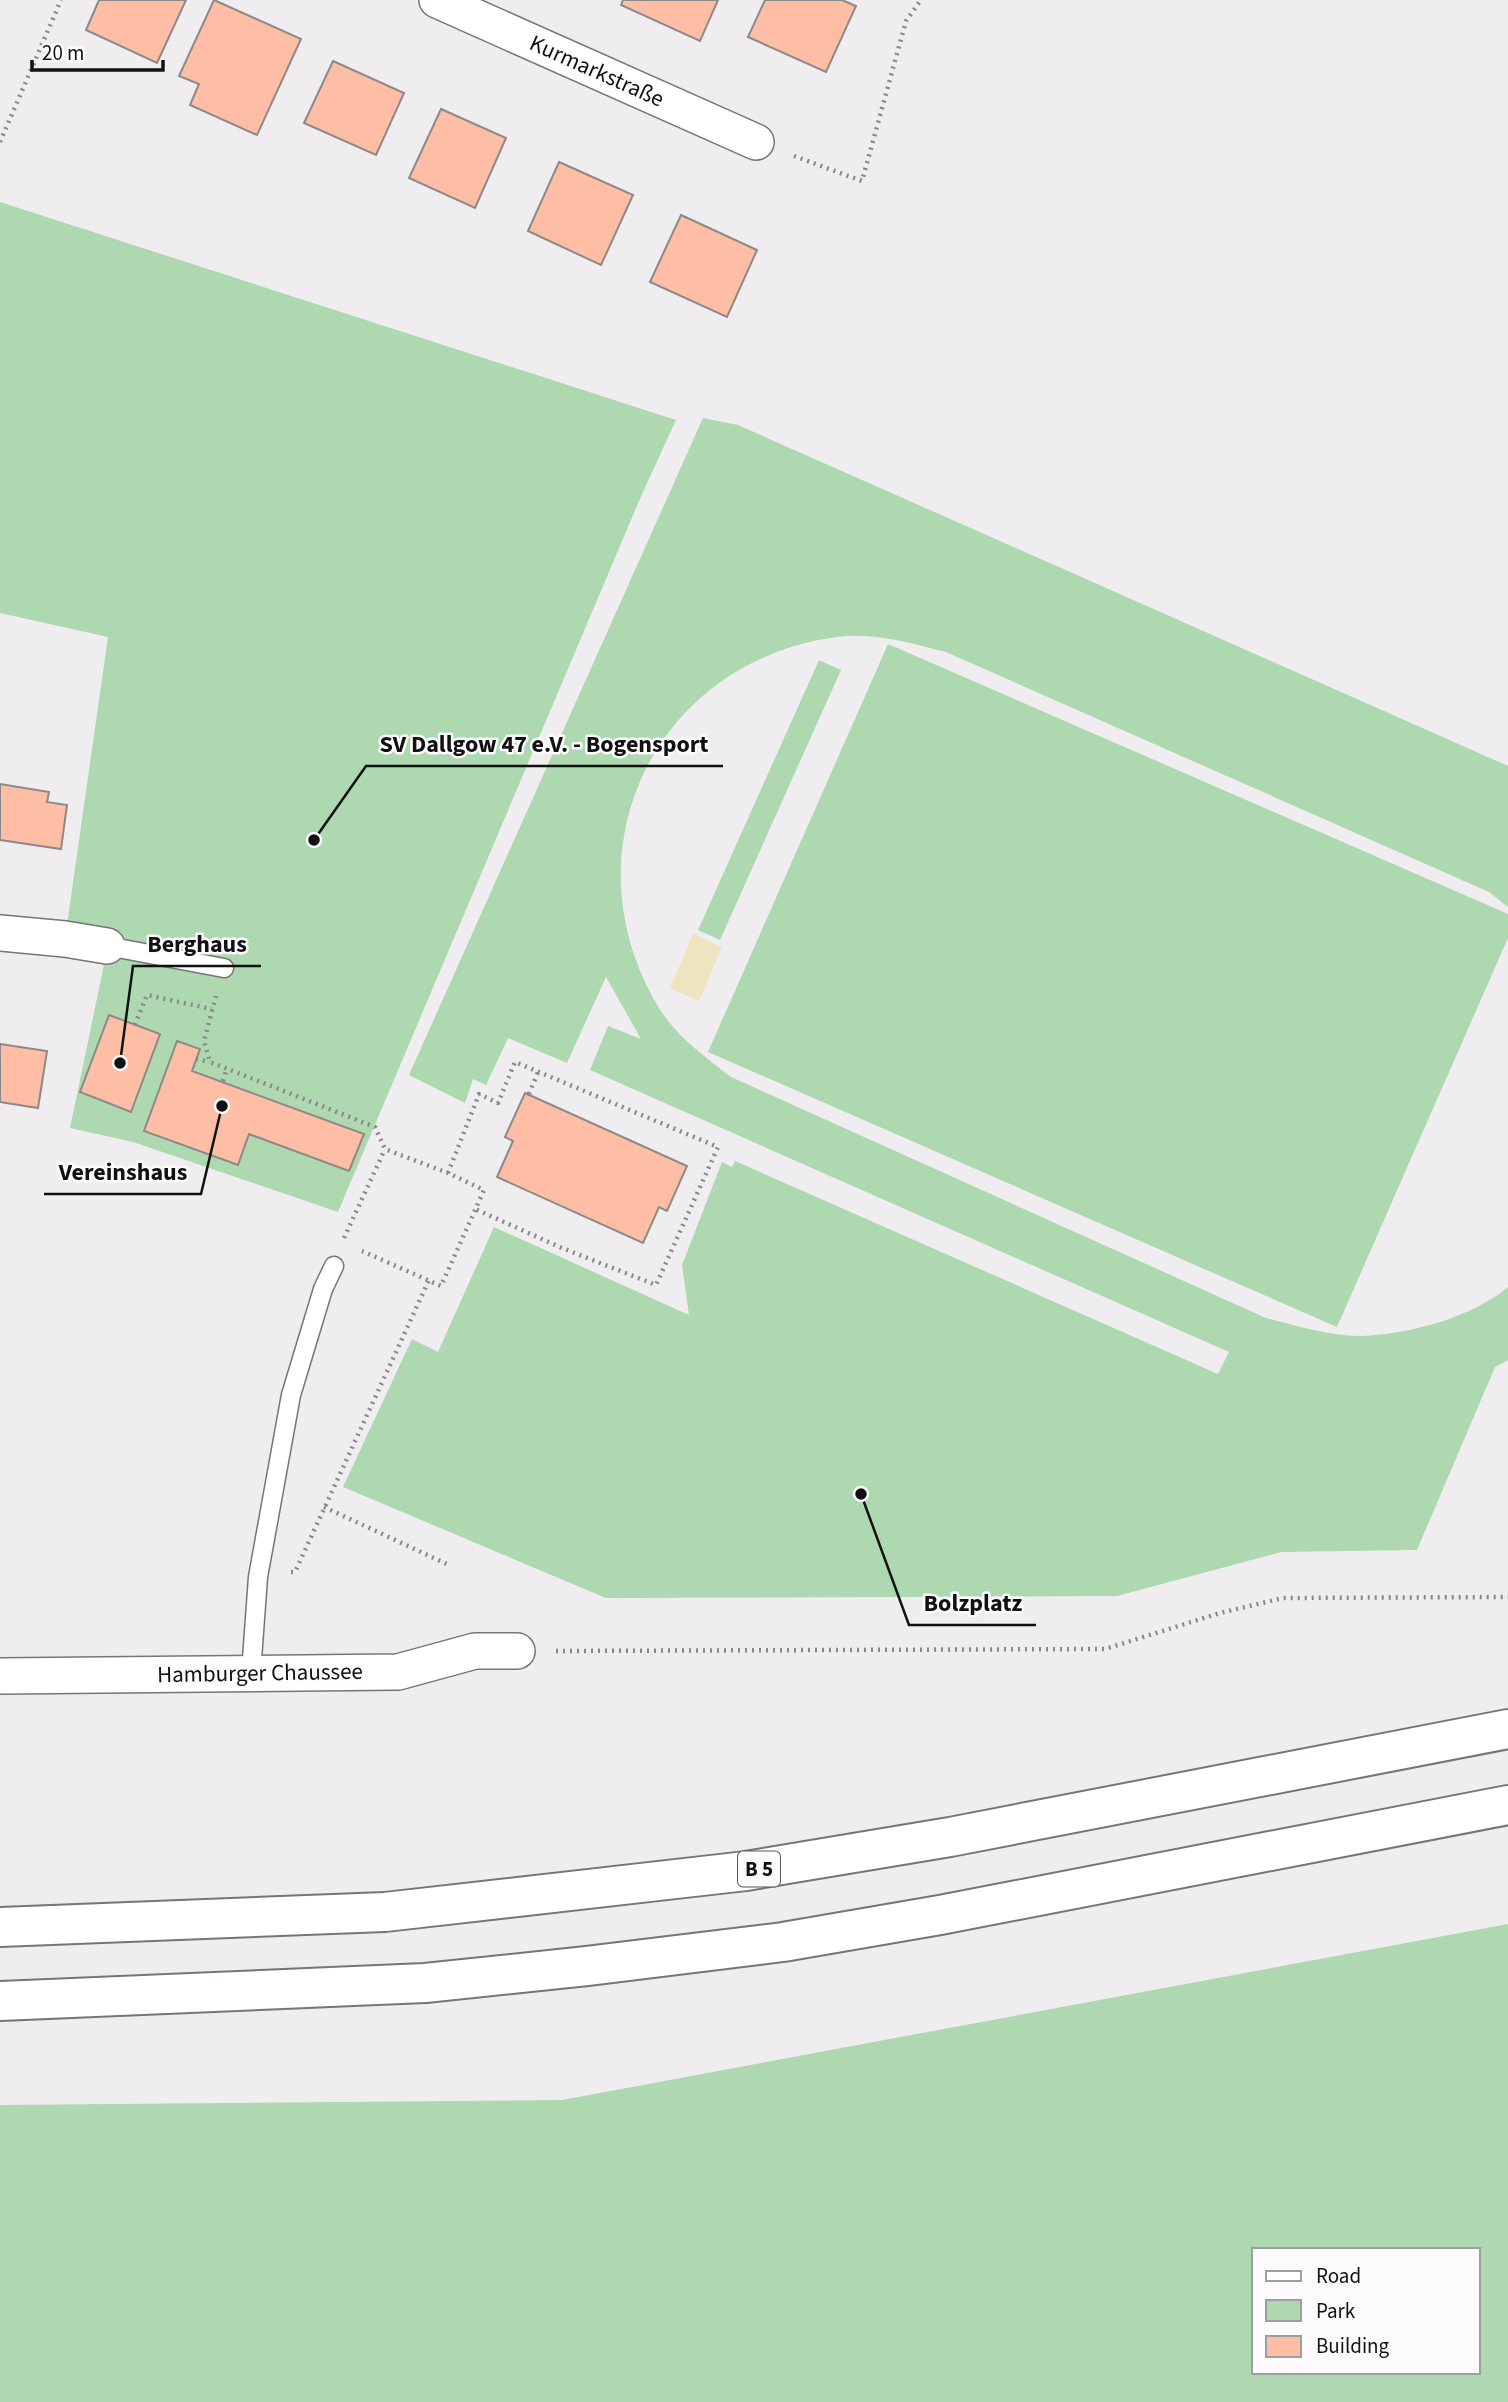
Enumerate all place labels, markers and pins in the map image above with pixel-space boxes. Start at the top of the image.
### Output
callout: SV Dallgow 47 e.V. - Bogensport [366,721,723,766]
callout: Berghaus [133,921,261,966]
callout: Vereinshaus [44,1149,201,1194]
callout: Bolzplatz [909,1580,1036,1625]

